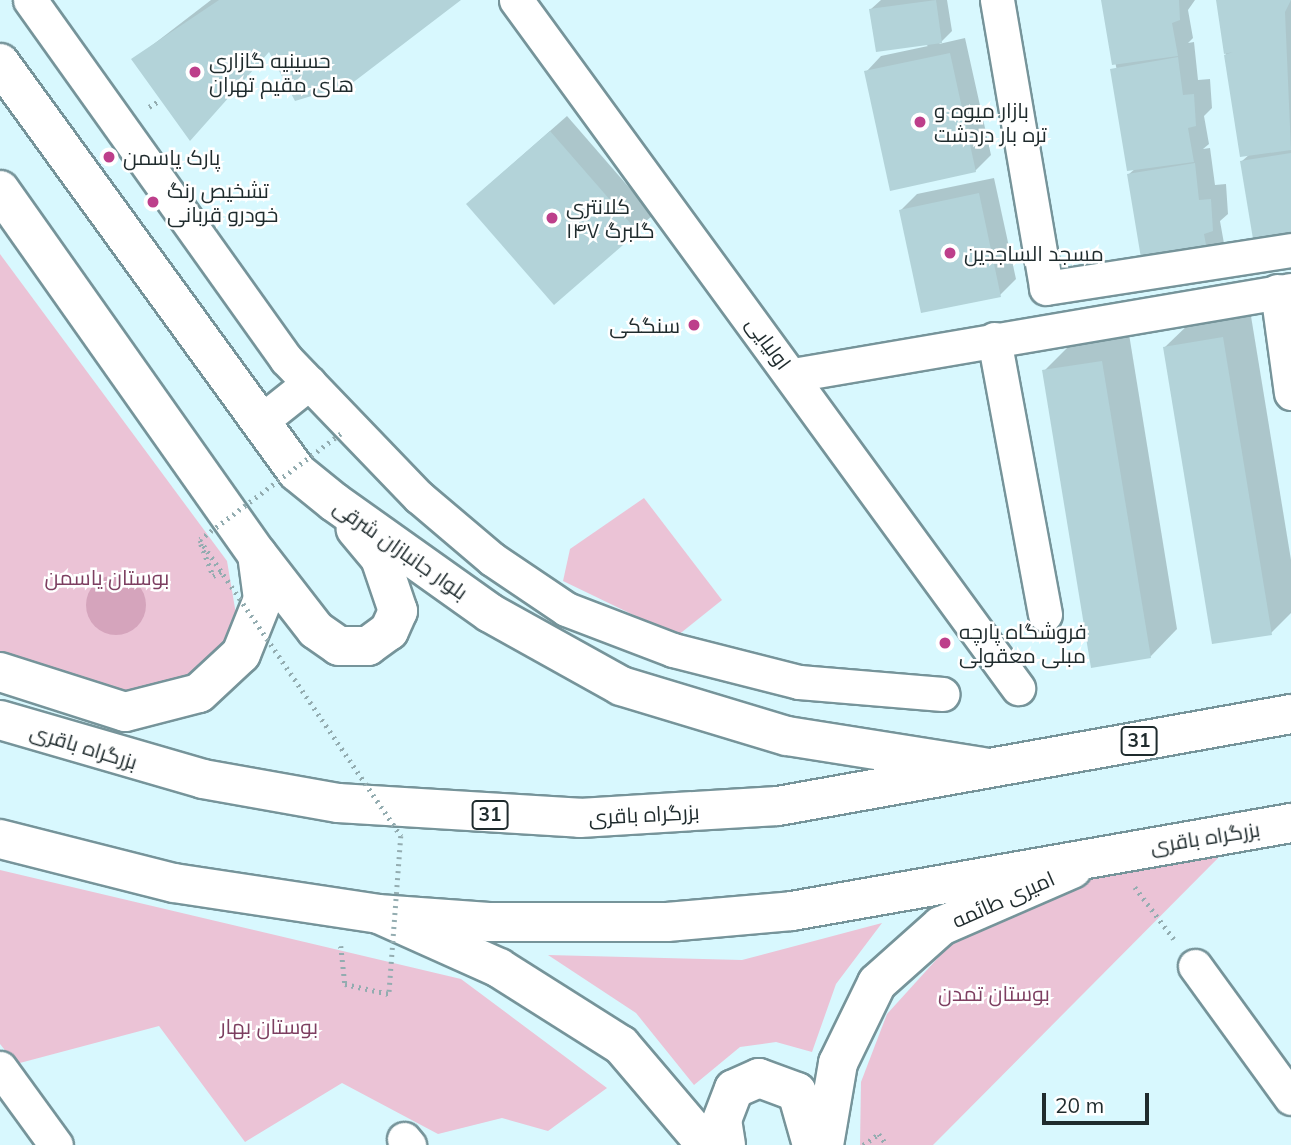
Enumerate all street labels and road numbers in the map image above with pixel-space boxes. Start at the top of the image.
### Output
street label: اولیایی [741,312,797,374]
street label: بلوار جانبازان شرقی [329,493,473,605]
street label: بزرگراه باقری [27,718,141,774]
road number: 31 [1120,726,1158,756]
street label: بزرگراه باقری [588,799,700,829]
road number: 31 [471,800,509,830]
street label: بزرگراه باقری [1148,816,1262,858]
street label: امیری طائمه [948,865,1058,933]

